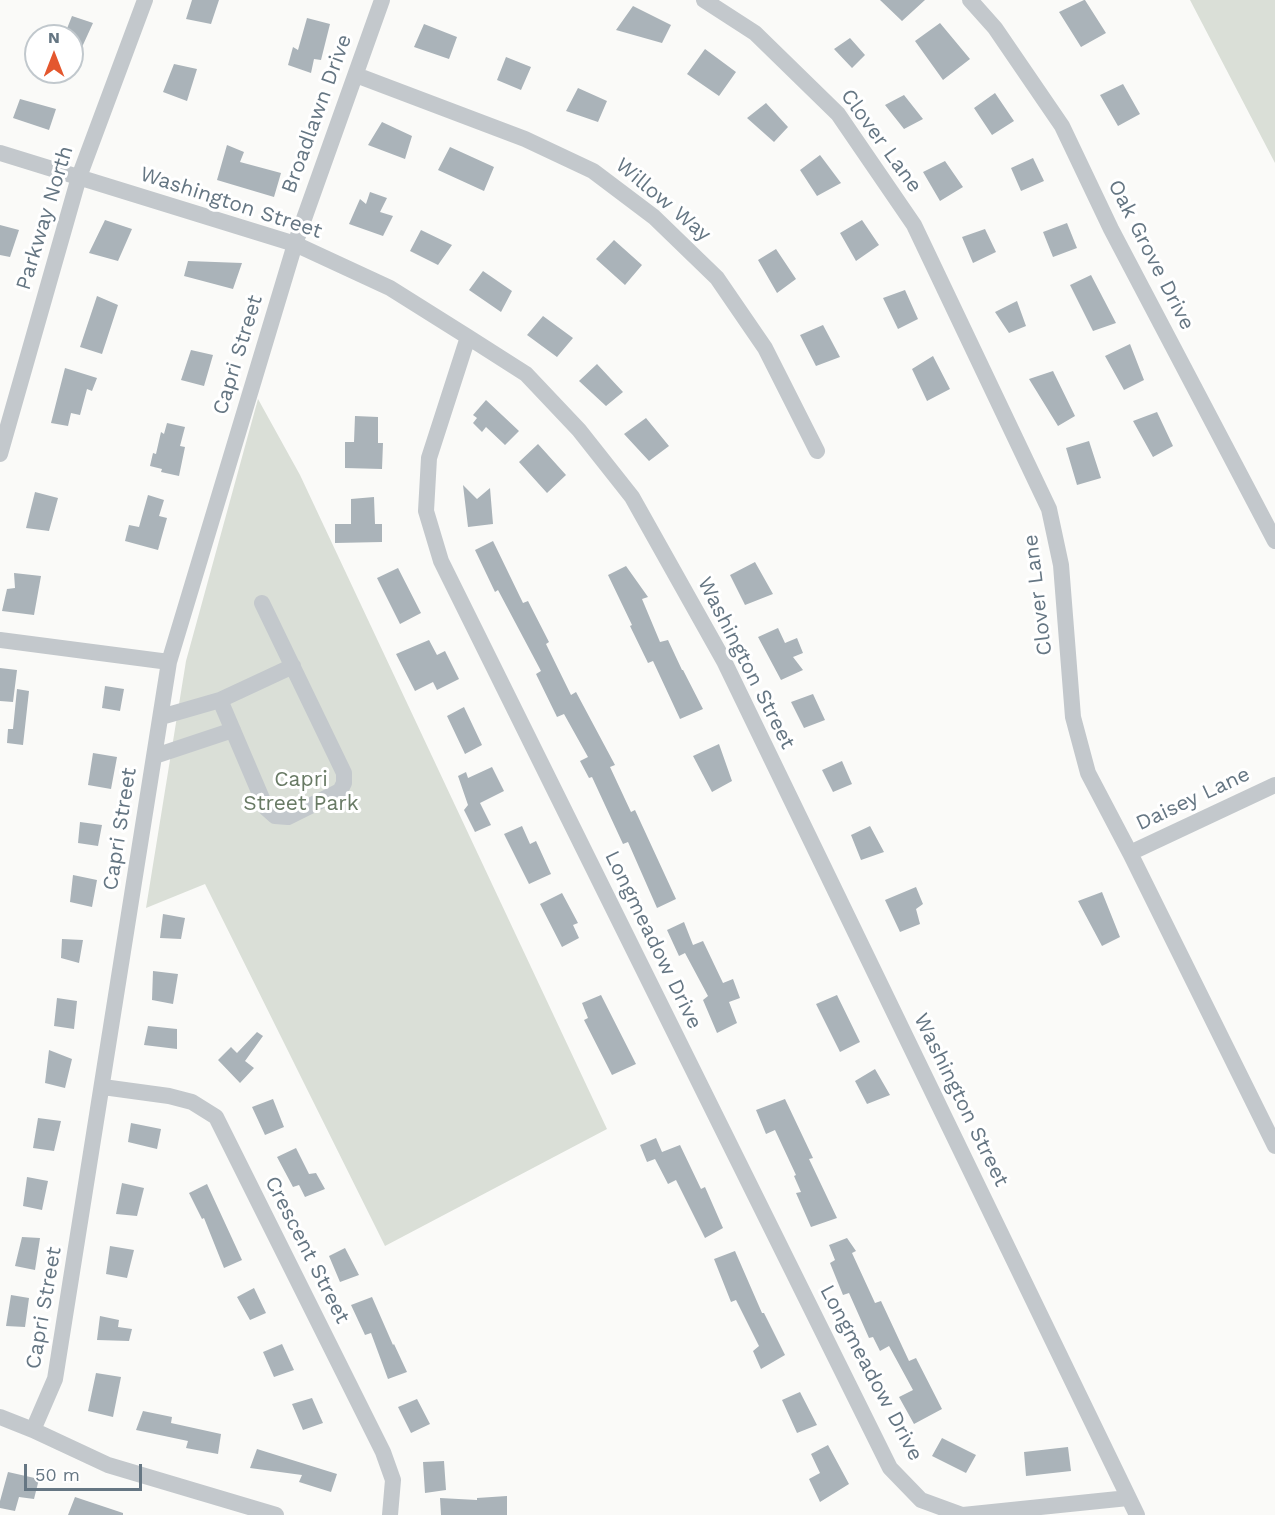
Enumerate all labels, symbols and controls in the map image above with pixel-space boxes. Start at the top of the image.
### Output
north arrow [24,24,84,84]
text: N [48,28,60,47]
street label: Broadlawn Drive [276,31,358,197]
street label: Clover Lane [835,84,927,198]
street label: Parkway North [11,143,79,293]
street label: Willow Way [610,153,716,247]
street label: Washington Street [137,162,325,244]
street label: Oak Grove Drive [1102,176,1200,334]
street label: Capri Street [208,292,268,418]
street label: Clover Lane [1018,533,1058,657]
street label: Washington Street [692,573,800,753]
street label: Daisey Lane [1132,762,1254,836]
street label: Capri Street [98,766,142,892]
park label: Capri Street Park [243,767,359,817]
street label: Longmeadow Drive [599,847,707,1033]
street label: Washington Street [908,1009,1014,1191]
street label: Crescent Street [259,1172,355,1328]
street label: Capri Street [21,1245,67,1371]
street label: Longmeadow Drive [814,1281,928,1465]
scale bar [27,1452,146,1490]
text: 50 m [35,1464,80,1485]

